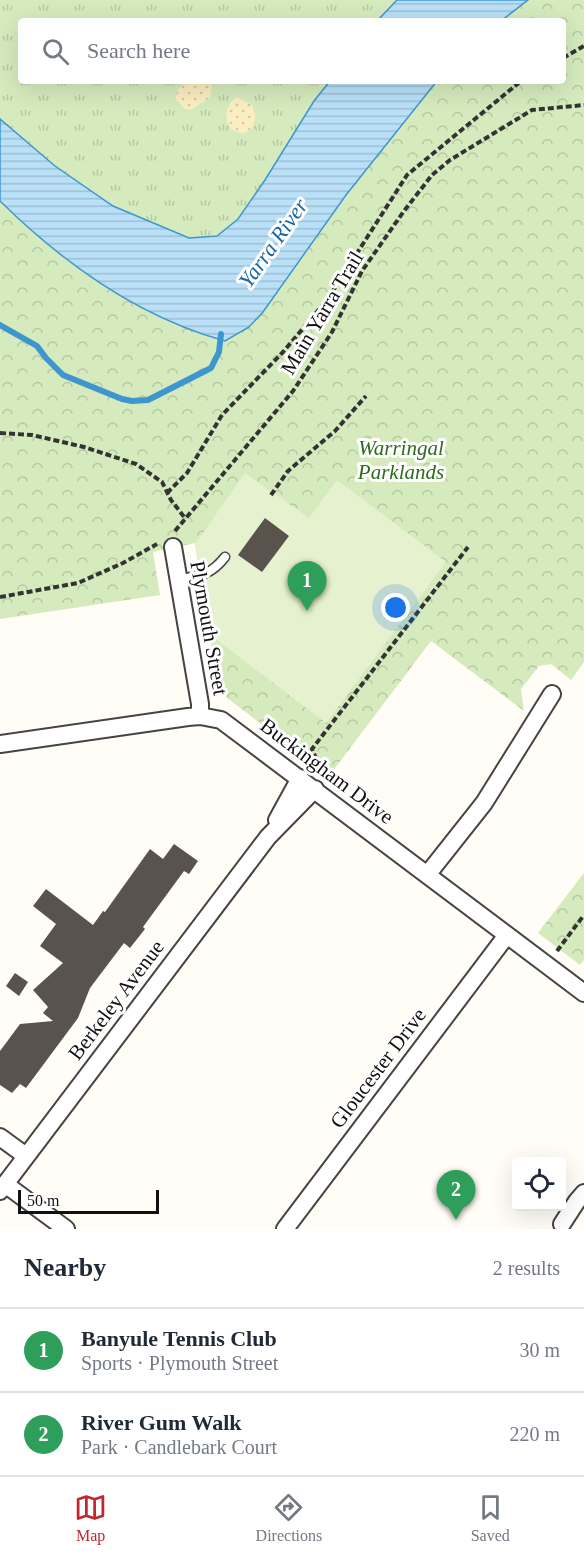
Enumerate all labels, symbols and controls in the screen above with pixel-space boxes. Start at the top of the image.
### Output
search box [18,18,566,84]
icon: search [39,35,72,68]
text: Search here [87,38,190,63]
water label: Yarra River [233,193,313,292]
street label: Main Yarra Trail [276,247,368,379]
park label: Warringal Parklands [357,436,444,484]
street label: Plymouth Street [185,559,233,697]
pin: 1 [288,562,326,611]
your location [381,593,410,622]
street label: Buckingham Drive [256,713,398,829]
street label: Berkeley Avenue [63,935,169,1065]
street label: Gloucester Drive [325,1003,431,1133]
map controls [512,1157,566,1211]
button: locate [512,1157,566,1211]
pin: 2 [436,1170,476,1220]
scale bar [18,1187,159,1214]
text: 50 m [27,1192,59,1209]
text: Nearby [24,1253,106,1282]
text: 2 results [493,1257,560,1279]
text: Banyule Tennis Club [81,1326,277,1351]
text: 1 [39,1339,49,1361]
text: 30 m [519,1339,560,1361]
text: Sports · Plymouth Street [81,1352,278,1374]
text: River Gum Walk [81,1410,242,1435]
text: 2 [39,1423,49,1445]
text: 220 m [509,1423,560,1445]
text: Park · Candlebark Court [81,1436,277,1458]
tab: Map [74,1491,107,1545]
tab: Directions [256,1491,322,1545]
tab: Saved [471,1491,510,1545]

